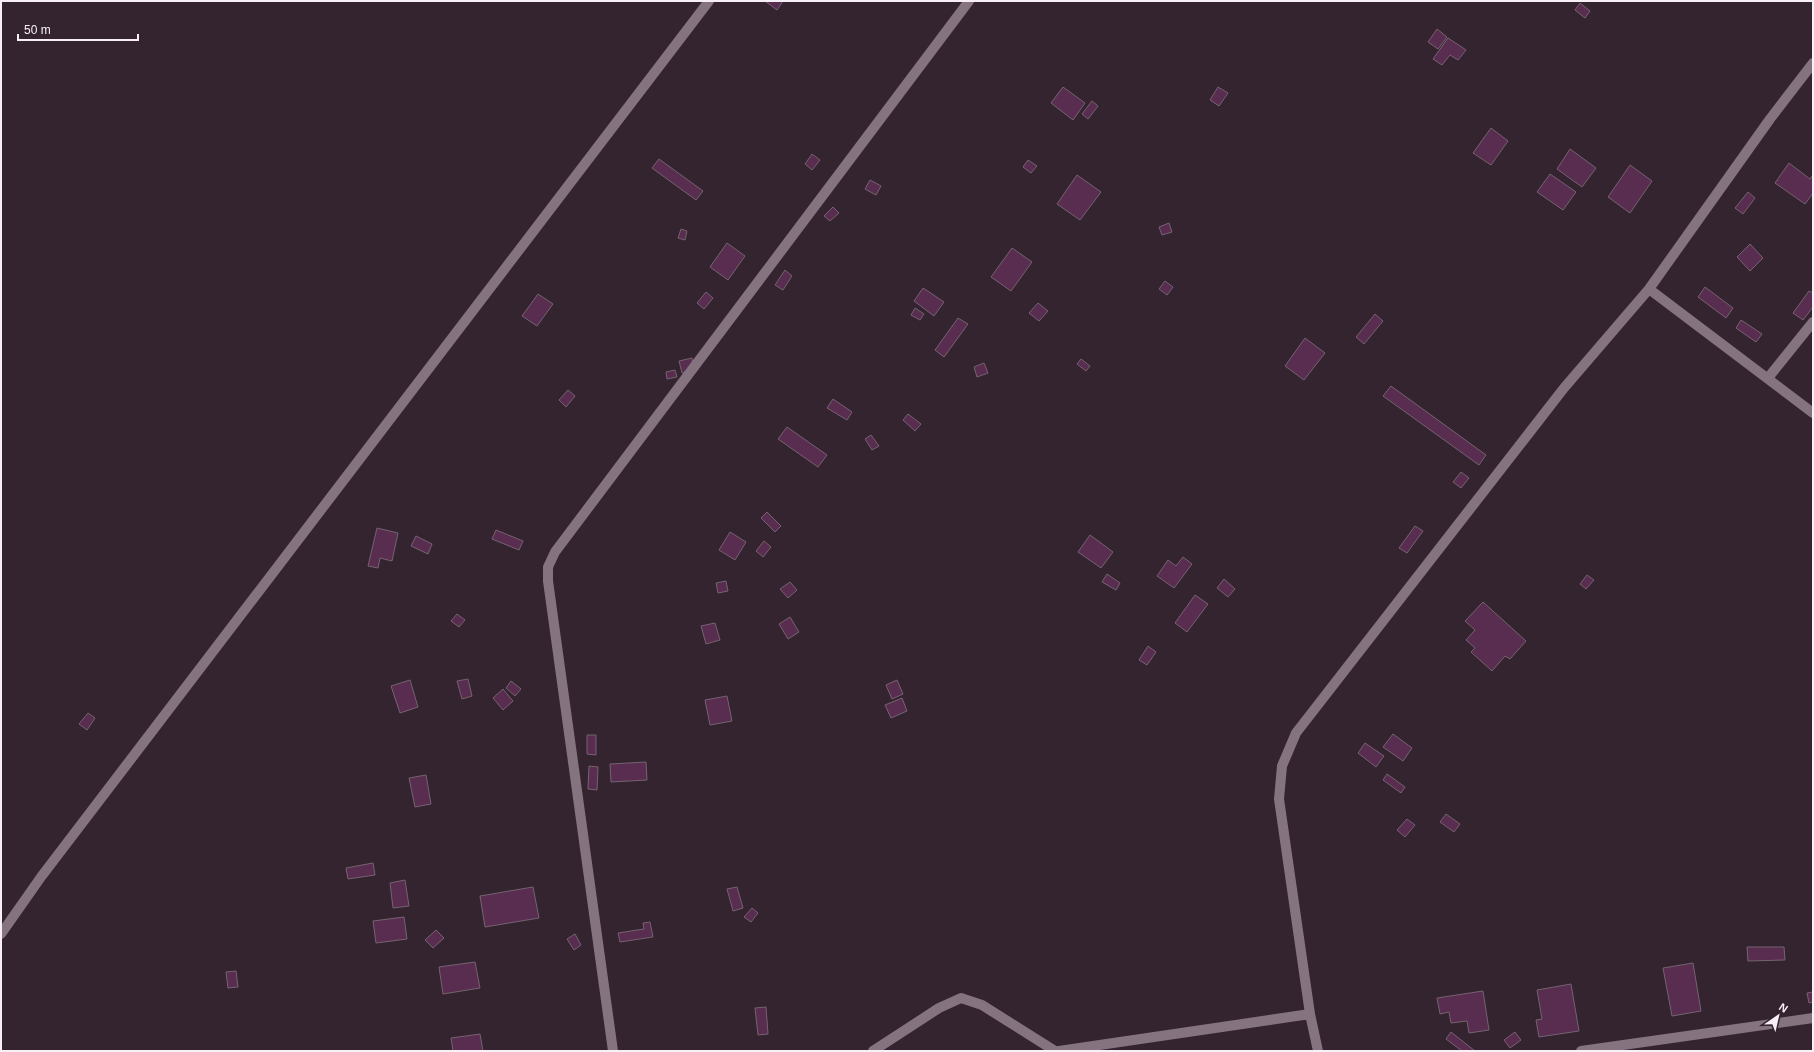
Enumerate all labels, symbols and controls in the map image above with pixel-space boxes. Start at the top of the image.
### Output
scale bar [18,16,138,42]
text: 50 m [24,23,51,37]
north arrow [1758,996,1798,1036]
text: N [1777,1001,1790,1015]

